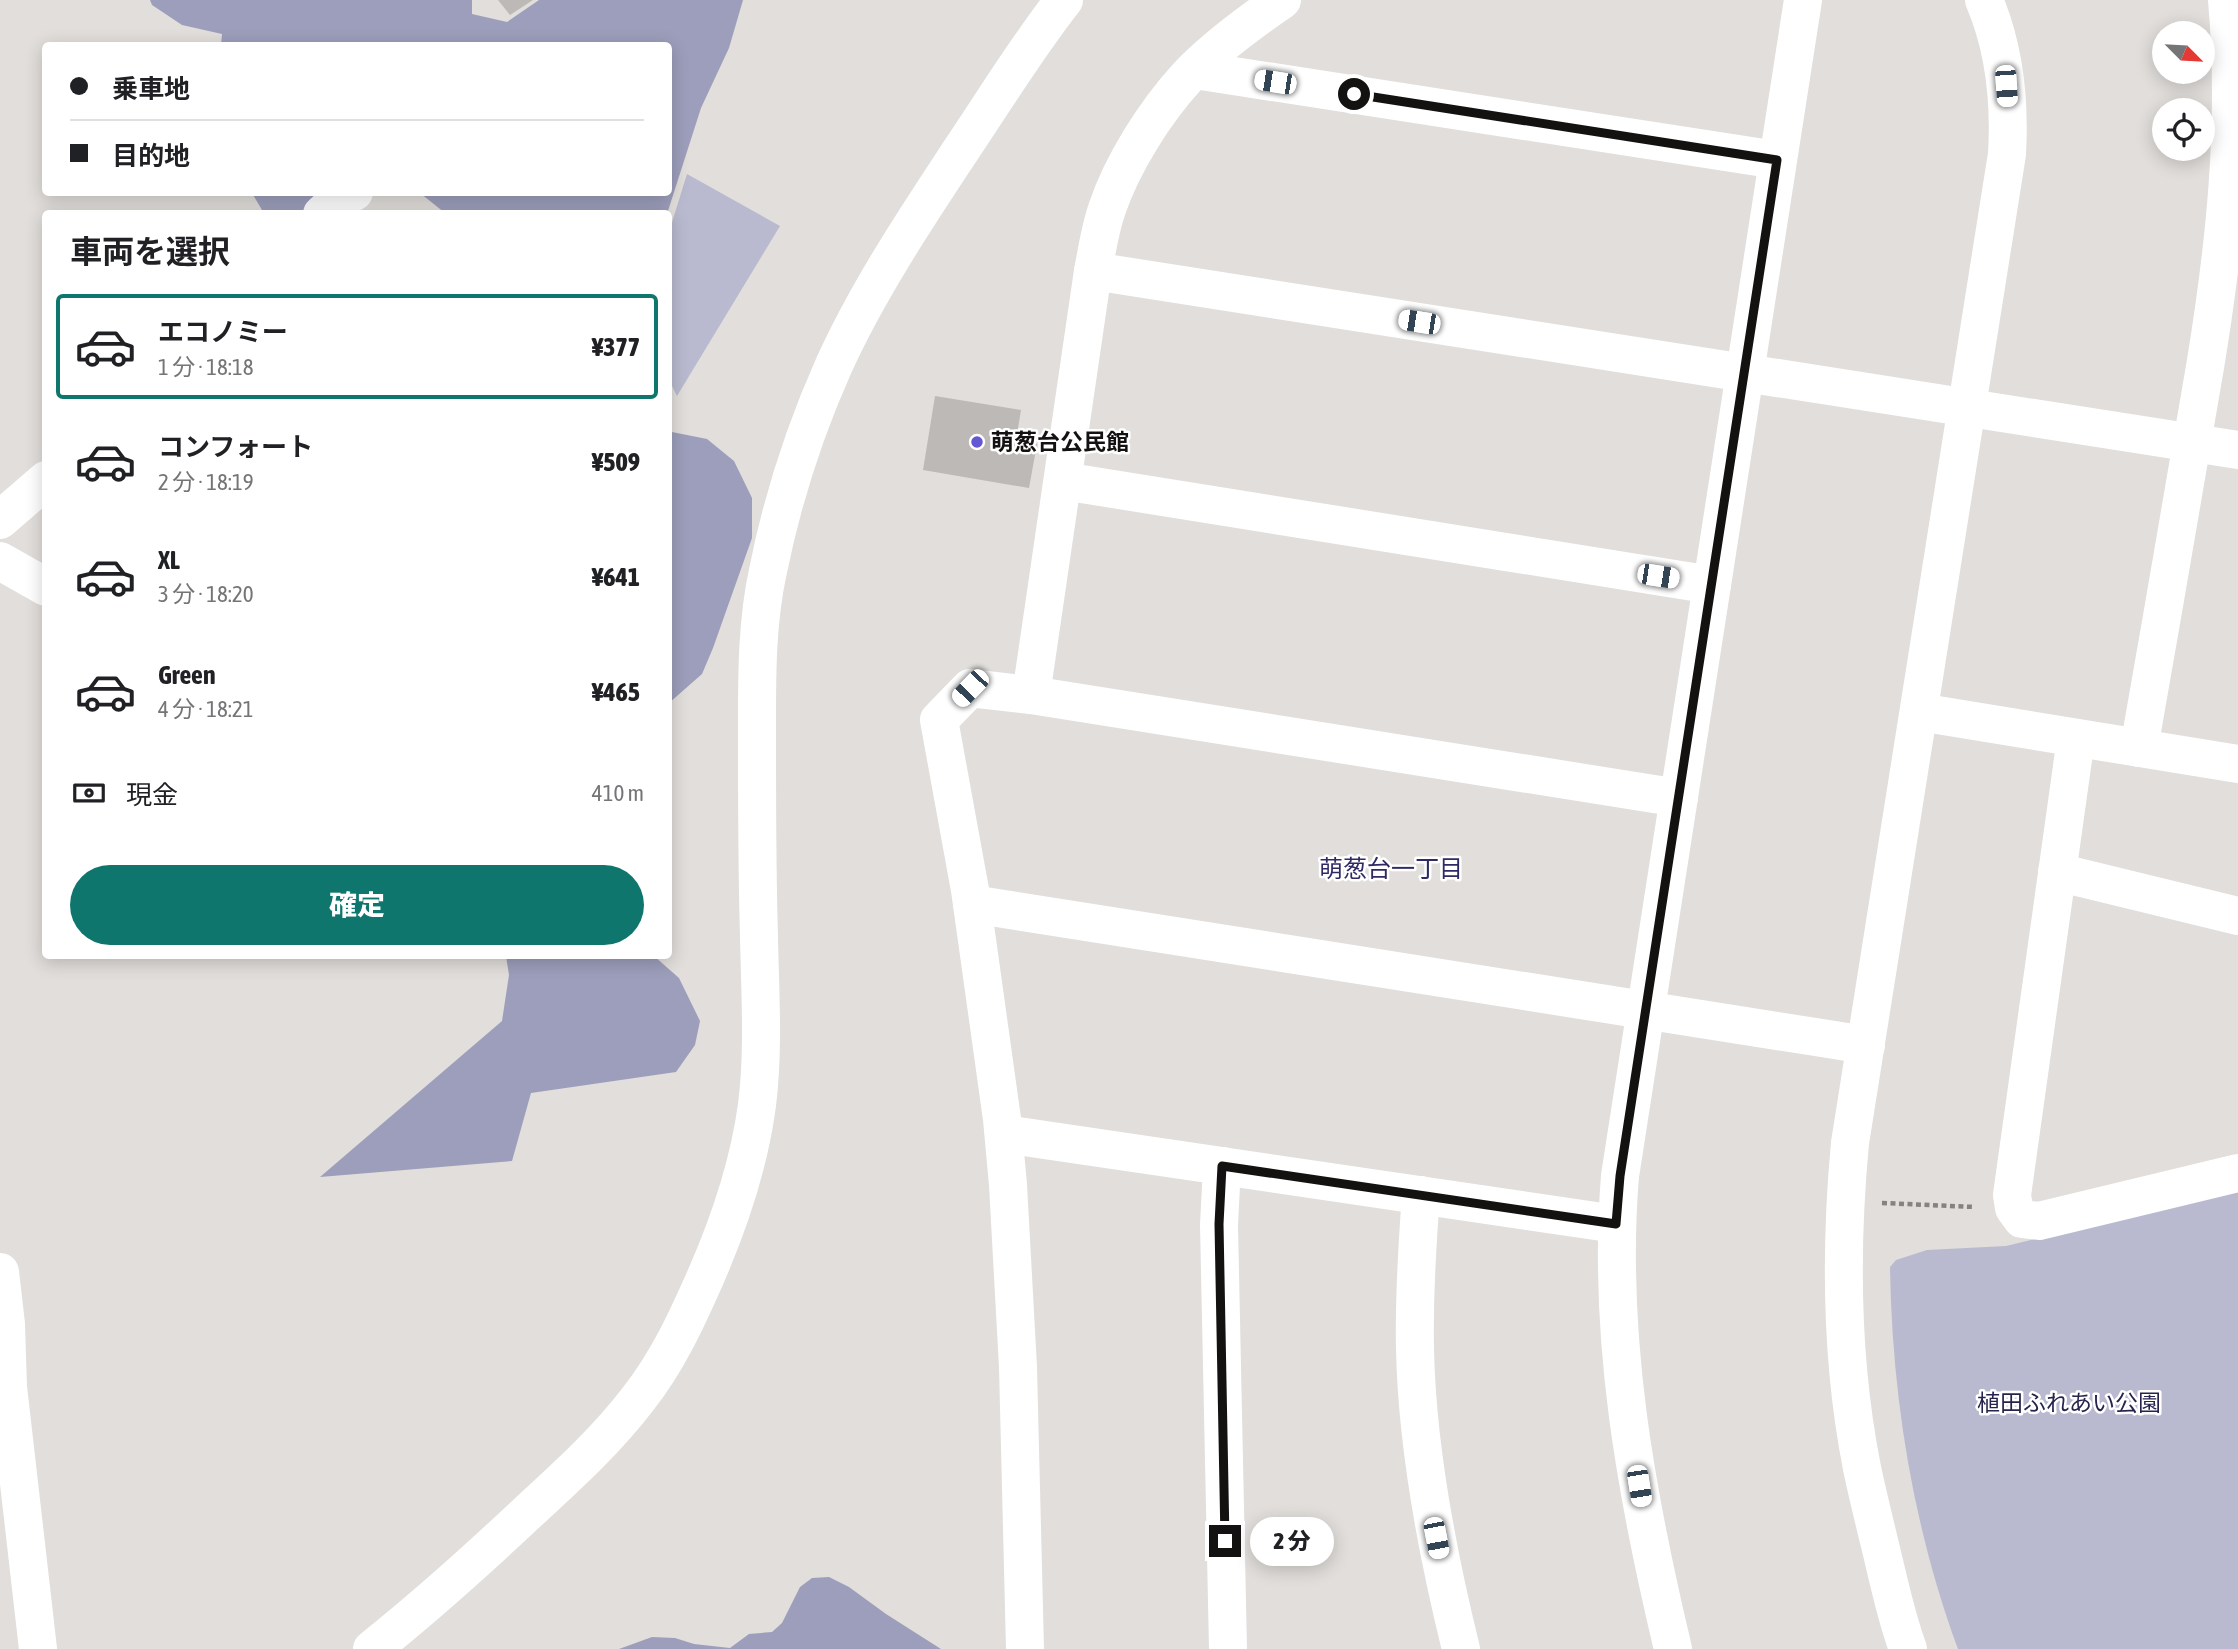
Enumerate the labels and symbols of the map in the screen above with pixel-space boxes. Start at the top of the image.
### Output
north arrow [2152,21,2216,84]
car [1995,64,2018,108]
car [1253,68,1298,96]
route start [1338,78,1370,110]
car [1397,308,1442,336]
place label: 萌葱台公民館 [991,429,1129,455]
marker: 萌葱台公民館 [969,434,985,450]
car [1636,562,1681,590]
car [948,666,993,710]
district label: 萌葱台一丁目 [1319,855,1463,882]
park label: 植田ふれあい公園 [1977,1390,2161,1416]
car [1626,1464,1653,1508]
car [1422,1515,1451,1561]
callout: 2 分 [1250,1516,1334,1566]
route end [1209,1525,1241,1557]

